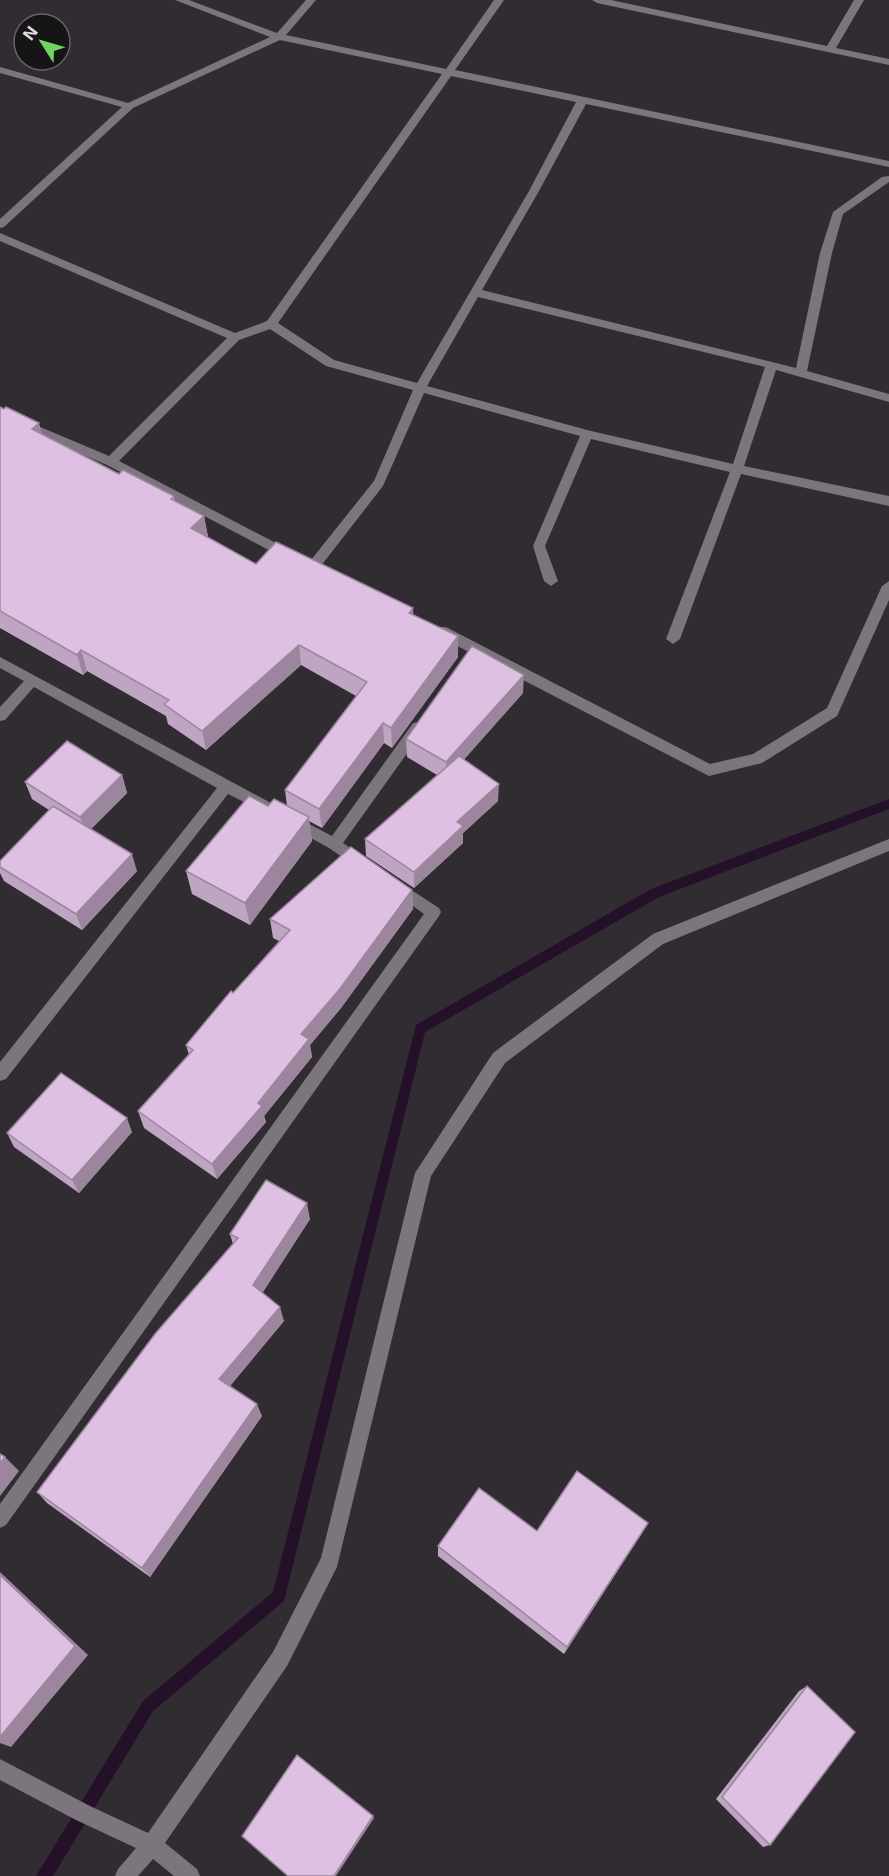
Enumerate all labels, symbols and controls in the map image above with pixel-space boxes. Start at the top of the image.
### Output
north arrow [12,12,72,72]
text: N [18,22,42,44]

